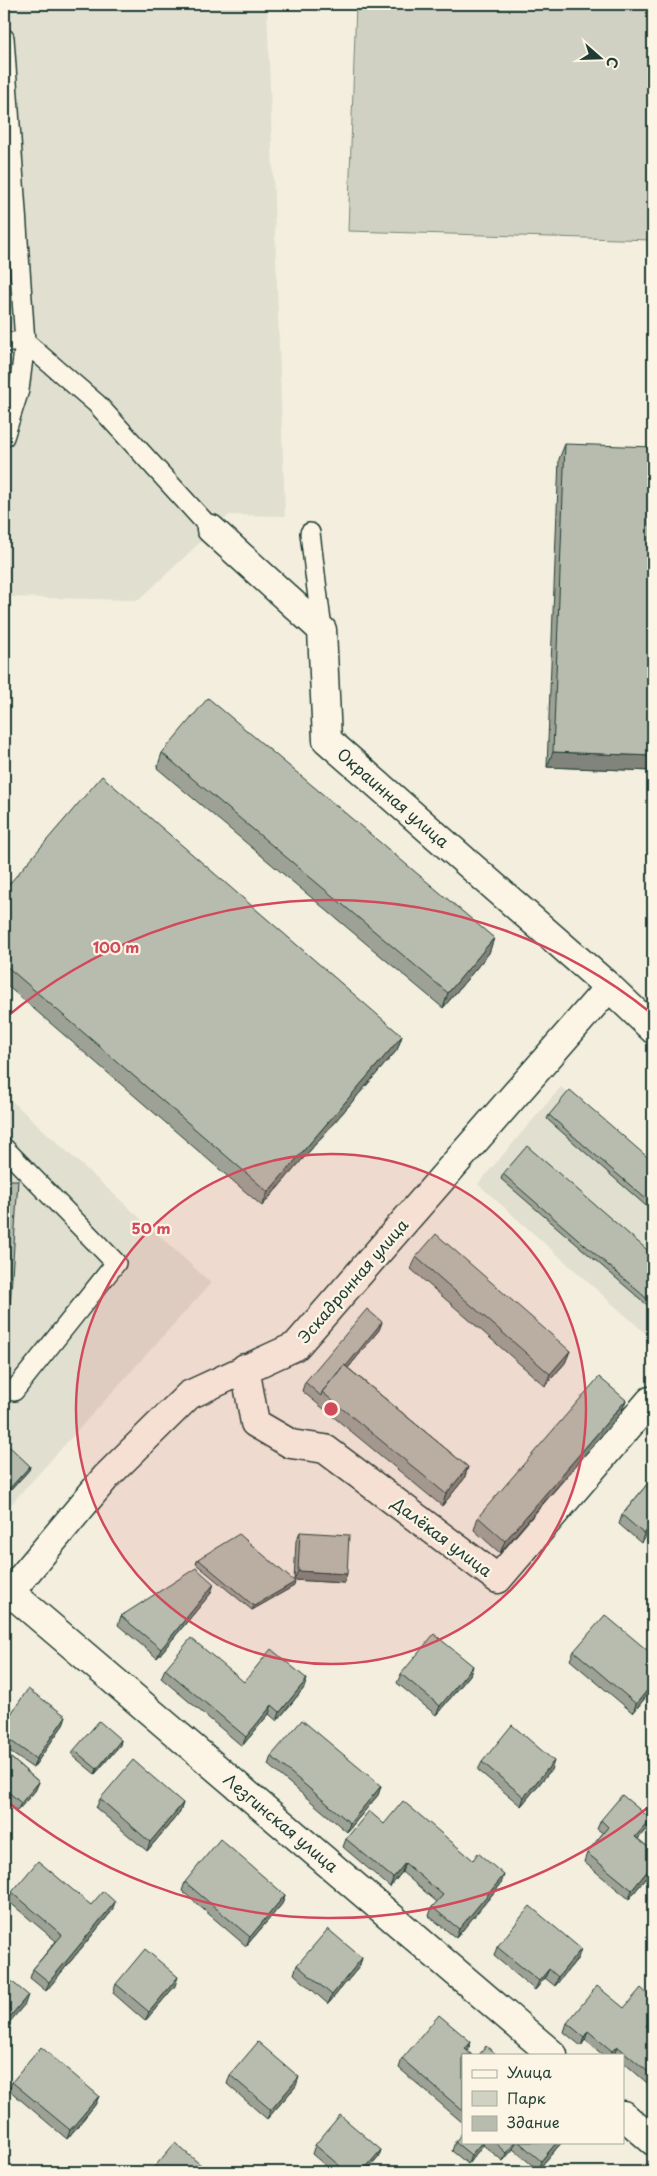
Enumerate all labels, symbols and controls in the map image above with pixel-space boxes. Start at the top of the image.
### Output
north arrow [574,32,624,82]
text: С [601,54,624,71]
street label: Окраинная улица [332,742,455,853]
text: 100 m [93,935,139,958]
street label: Эскадронная улица [291,1213,413,1348]
text: 50 m [132,1216,170,1239]
centre of rings [322,1400,340,1418]
street label: Далёкая улица [387,1490,498,1582]
street label: Лезгинская улица [219,1767,344,1877]
legend [462,2054,624,2144]
text: Улица [507,2060,552,2083]
text: Парк [507,2086,546,2109]
text: Здание [507,2110,560,2133]

